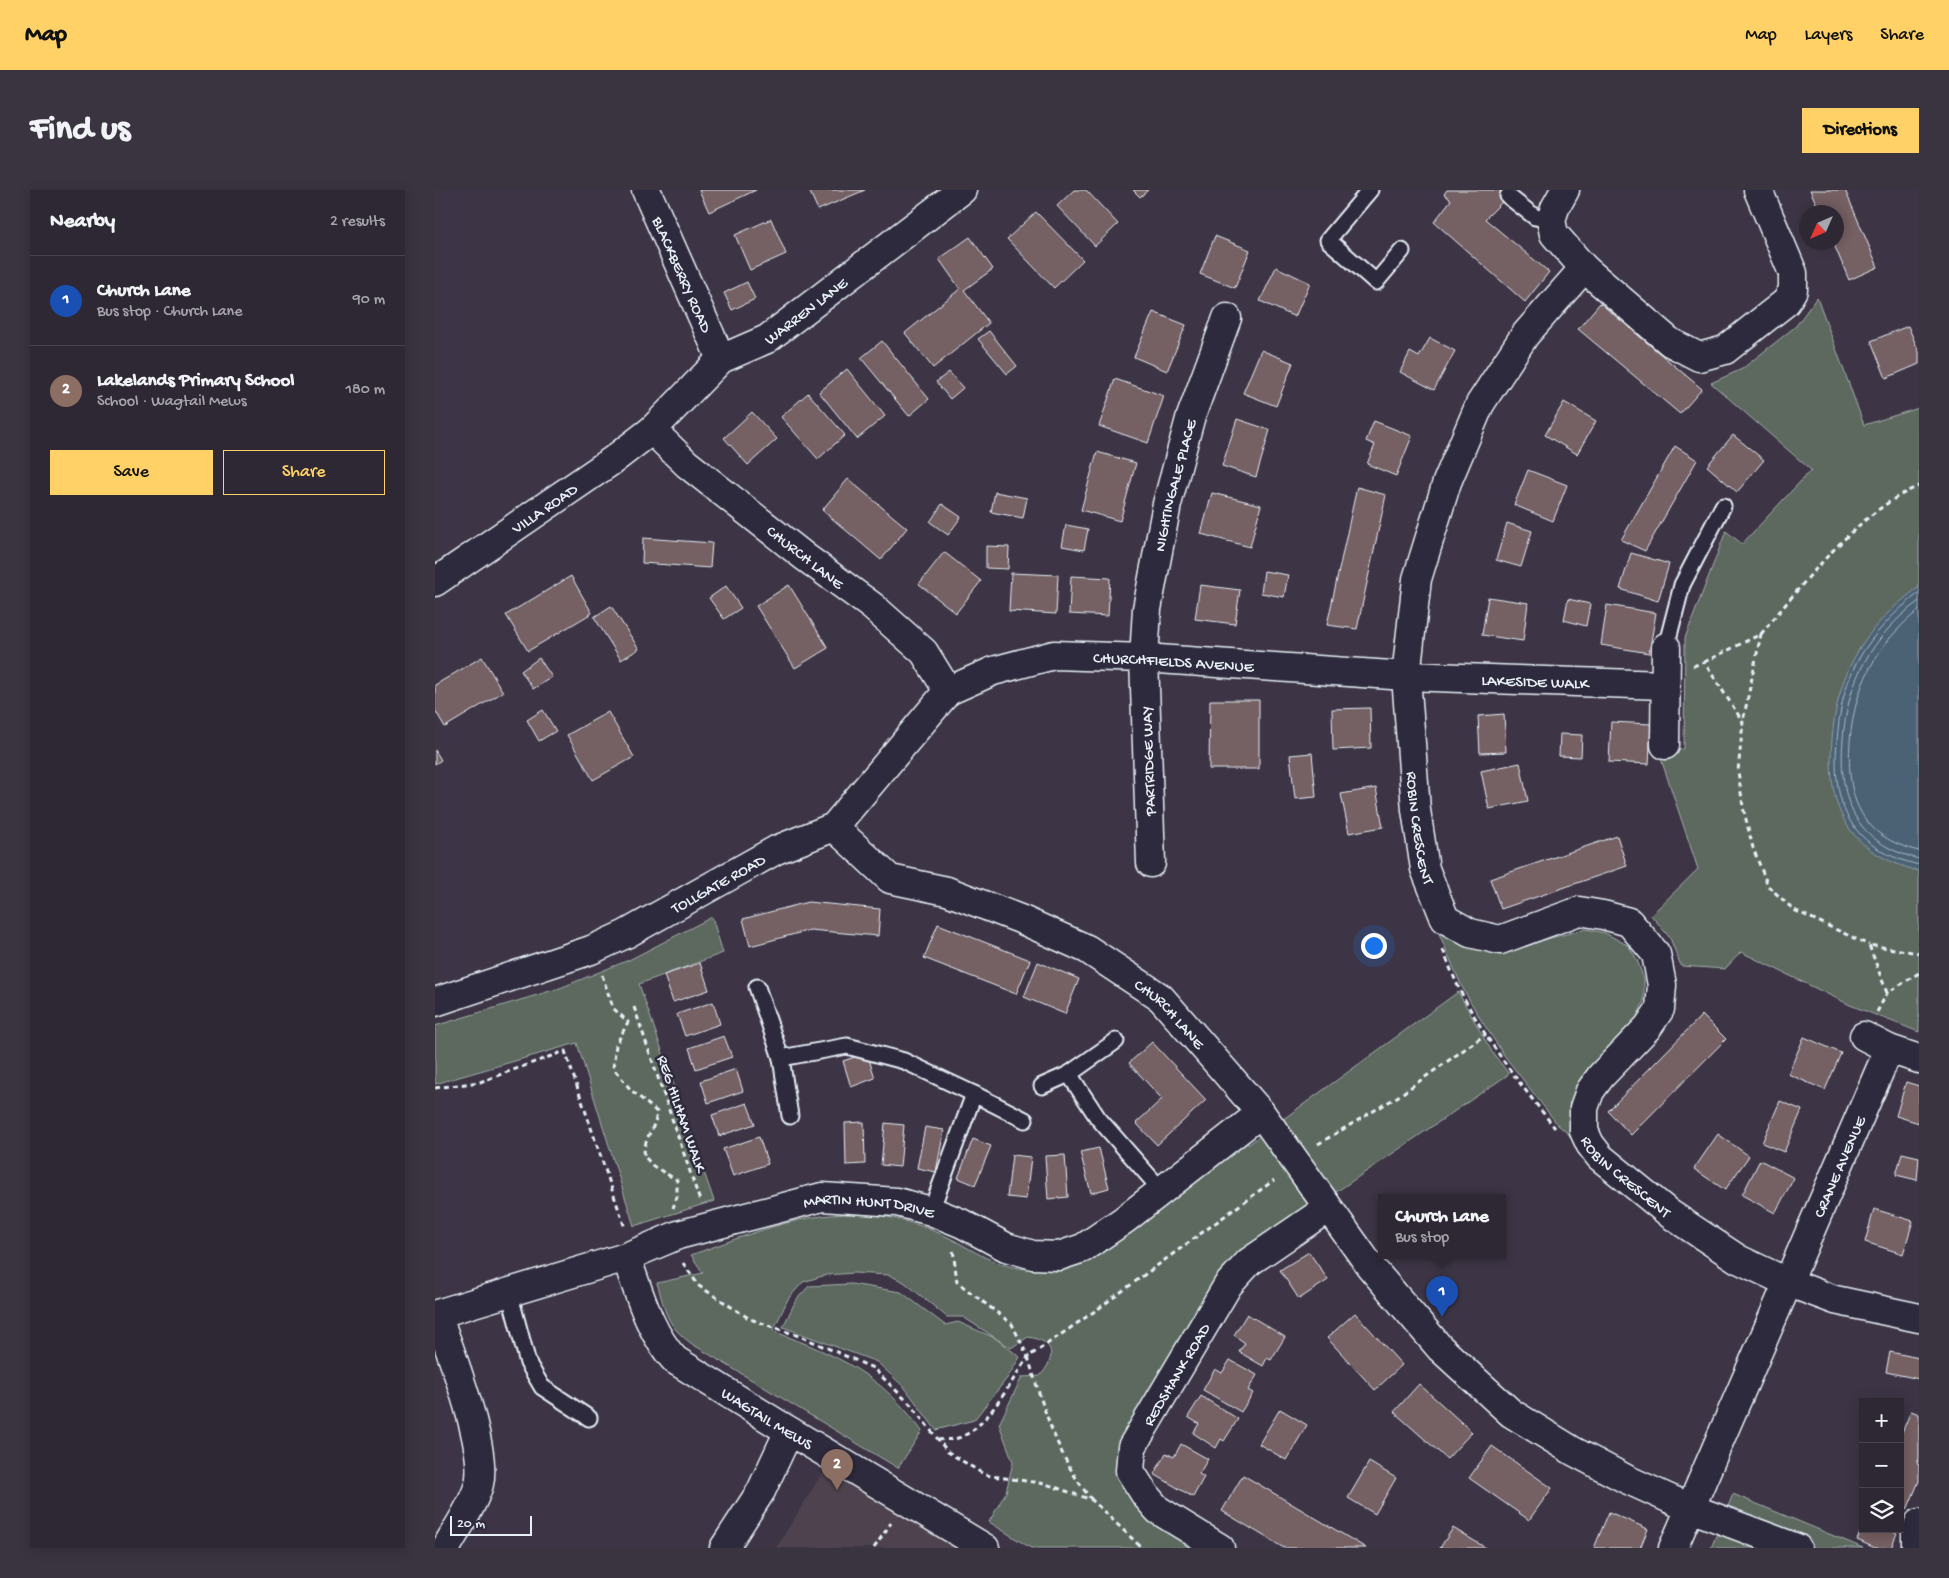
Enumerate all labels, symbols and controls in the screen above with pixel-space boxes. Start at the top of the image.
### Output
text: Map [25,21,67,50]
text: Map [1745,25,1777,46]
text: Layers [1805,25,1852,46]
text: Share [1880,25,1924,46]
button: Directions [1802,108,1919,153]
text: Find us [30,110,130,151]
north arrow [1799,205,1844,250]
text: Nearby [50,210,115,235]
text: 2 results [330,213,385,232]
street label: BLACKBERRY ROAD [646,214,714,337]
street label: WARREN LANE [762,274,853,351]
text: Church Lane [97,280,191,303]
text: 1 [63,291,69,310]
text: 90 m [353,291,385,310]
text: Bus stop · Church Lane [97,303,242,322]
text: Lakelands Primary School [97,370,295,393]
text: 2 [62,381,70,400]
text: 180 m [346,381,385,400]
text: School · Wagtail Mews [97,393,247,412]
street label: NIGHTINGALE PLACE [1152,417,1203,554]
button: Save [50,450,213,495]
button: Share [223,450,385,495]
street label: VILLA ROAD [508,481,583,540]
street label: CHURCH LANE [761,523,847,595]
street label: CHURCHFIELDS AVENUE [1093,650,1255,679]
street label: LAKESIDE WALK [1481,673,1591,695]
street label: PARTRIDGE WAY [1139,706,1162,817]
street label: ROBIN CRESCENT [1400,771,1437,889]
street label: TOLLGATE ROAD [668,852,770,920]
your location [1361,933,1387,959]
street label: CHURCH LANE [1129,977,1208,1055]
street label: REG HILHAM WALK [651,1053,709,1177]
street label: CRANE AVENUE [1811,1113,1872,1221]
street label: ROBIN CRESCENT [1575,1134,1674,1224]
street label: MARTIN HUNT DRIVE [802,1191,937,1225]
popup [1378,1194,1506,1259]
text: Church Lane [1395,1206,1489,1229]
text: Bus stop [1395,1229,1449,1248]
pin: 1 [1426,1276,1458,1317]
street label: REDSHANK ROAD [1141,1320,1216,1430]
street label: WAGTAIL MEWS [716,1385,816,1456]
map controls [1859,1398,1904,1533]
button: + [1859,1398,1904,1443]
button: − [1859,1443,1904,1488]
pin: 2 [821,1449,853,1490]
button: layers [1859,1488,1904,1533]
scale bar [450,1513,533,1536]
text: 20 m [457,1516,485,1533]

